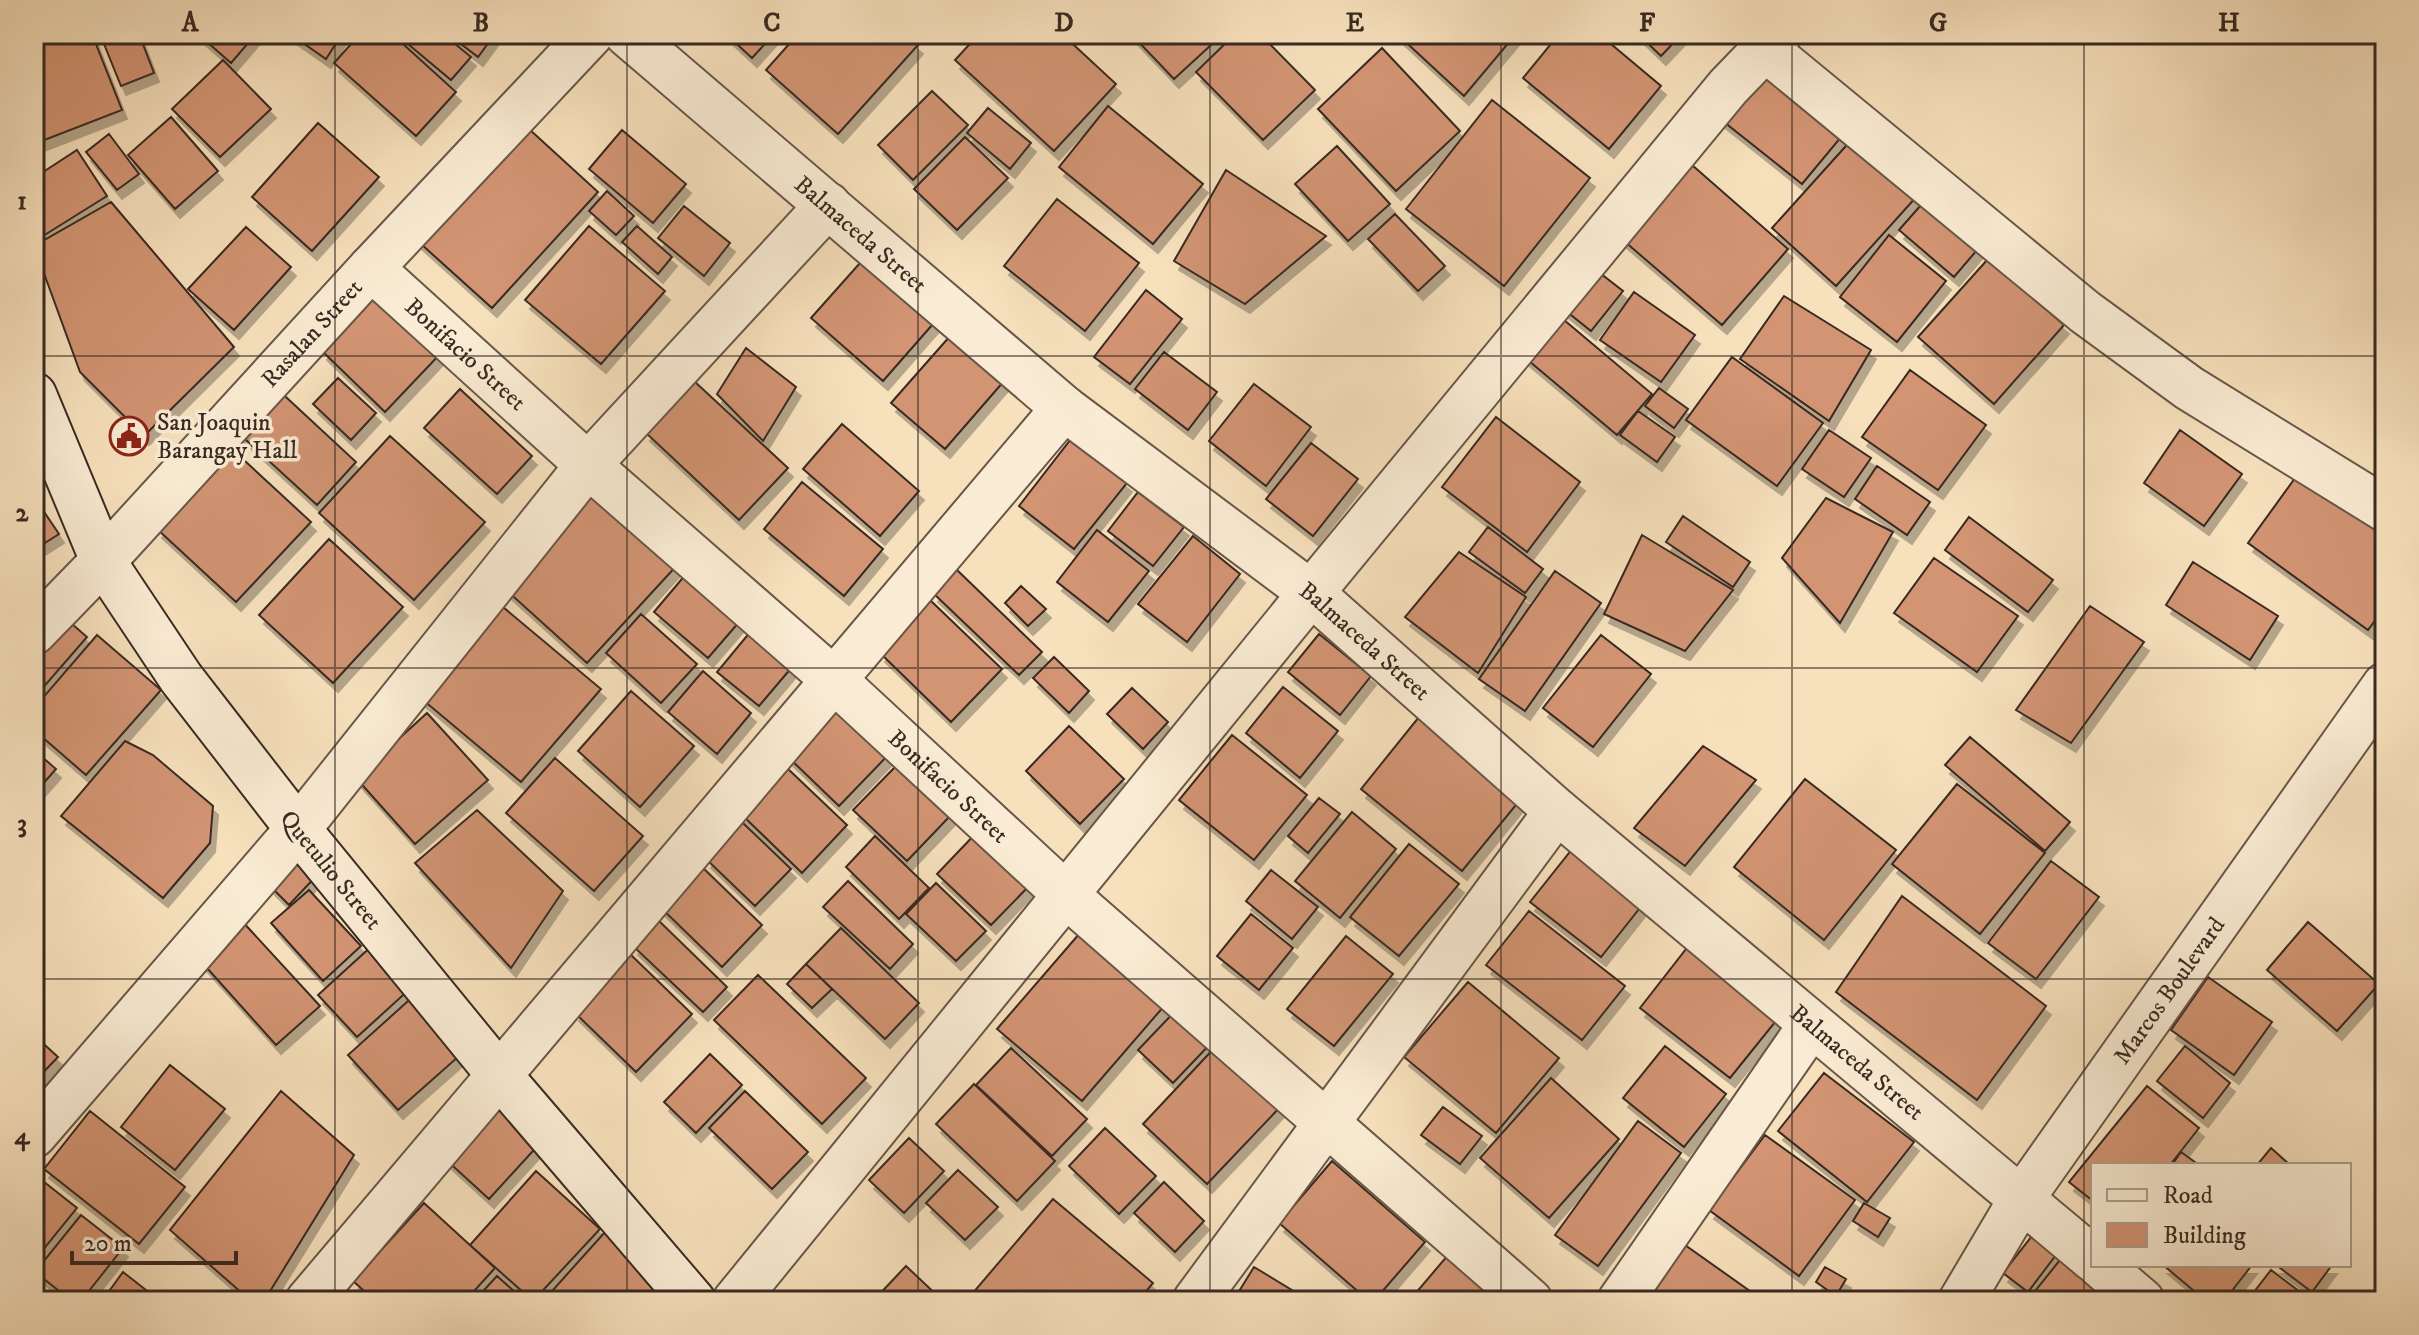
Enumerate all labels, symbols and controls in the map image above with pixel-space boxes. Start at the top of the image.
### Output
text: A [181,7,200,40]
text: B [473,7,489,40]
text: C [763,7,781,40]
text: D [1054,7,1074,40]
text: E [1346,7,1364,40]
text: F [1639,7,1656,40]
text: G [1929,7,1947,40]
text: H [2218,7,2240,40]
street label: Balmaceda Street [788,170,933,300]
text: 1 [17,185,27,218]
street label: Rasalan Street [255,273,370,394]
street label: Bonifacio Street [398,292,532,418]
place label: San Joaquin Barangay Hall [157,408,298,466]
public building icon: San Joaquin Barangay Hall [108,415,150,457]
text: 2 [16,497,30,530]
street label: Balmaceda Street [1293,576,1436,708]
street label: Bonifacio Street [881,724,1015,850]
street label: Quetulio Street [273,804,388,936]
text: 3 [17,808,27,841]
street label: Marcos Boulevard [2107,912,2232,1070]
street label: Balmaceda Street [1784,998,1930,1128]
text: 4 [15,1120,31,1153]
legend [2091,1163,2351,1267]
text: Road [2163,1181,2213,1211]
scale bar [72,1215,236,1265]
text: Building [2163,1221,2246,1251]
text: 20 m [84,1229,132,1259]

